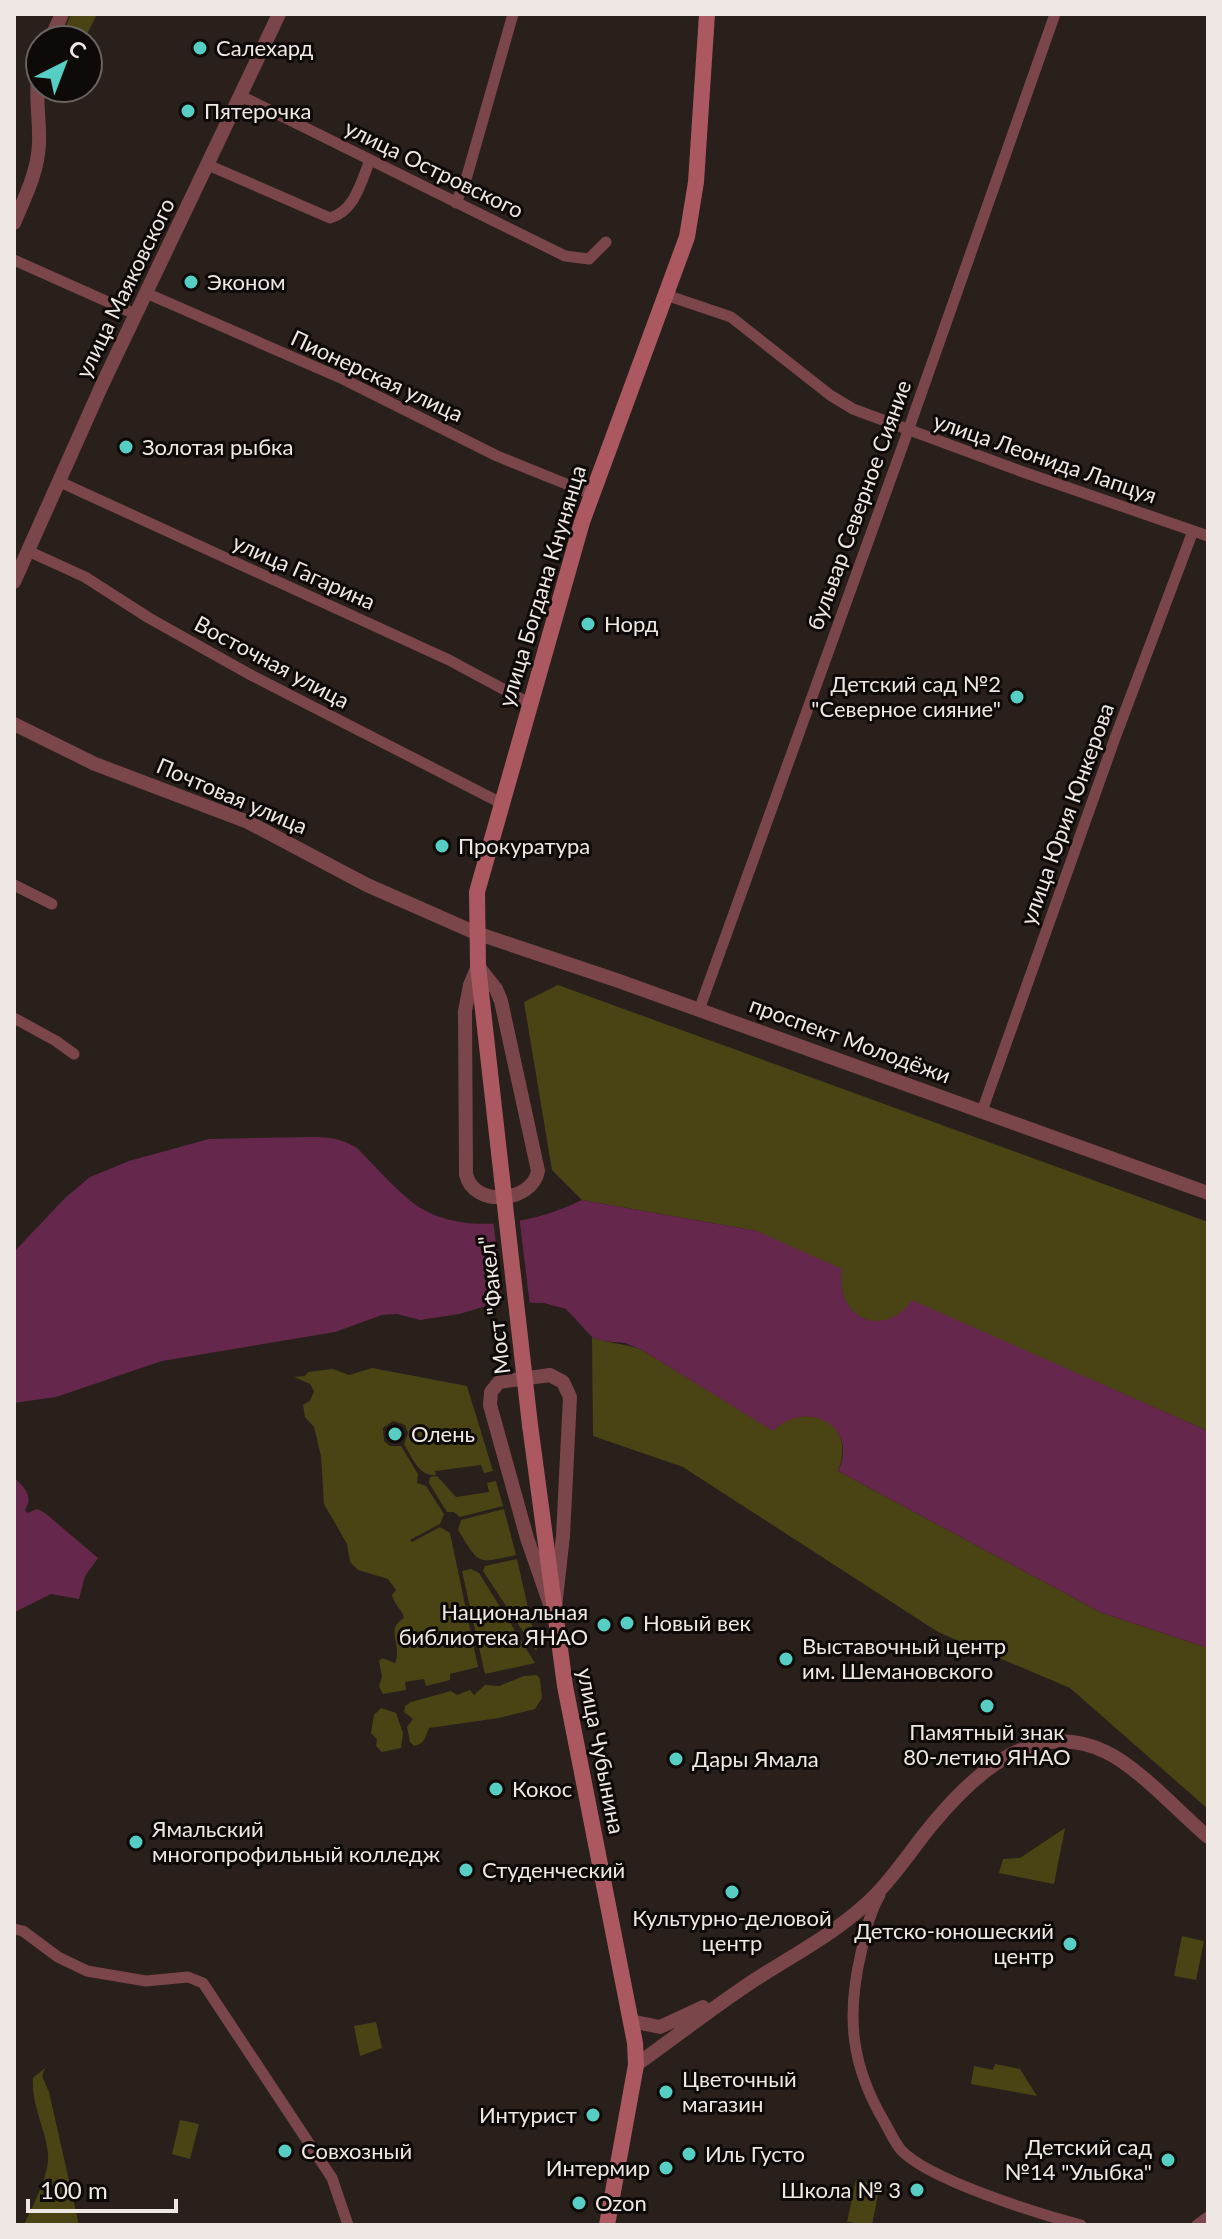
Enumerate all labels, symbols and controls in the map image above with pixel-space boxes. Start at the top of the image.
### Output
north arrow [24,24,104,104]
text: С [63,34,92,64]
place label: Салехард [216,34,314,61]
marker: Салехард [191,39,209,57]
place label: Пятерочка [204,97,311,124]
marker: Пятерочка [179,102,197,120]
street label: улица Островского [340,114,528,224]
street label: улица Маяковского [69,193,180,382]
place label: Эконом [207,268,285,295]
marker: Эконом [182,273,200,291]
street label: Пионерская улица [287,324,468,427]
street label: бульвар Северное Сияние [801,376,916,633]
street label: улица Леонида Лапцуя [930,407,1160,508]
place label: Золотая рыбка [142,433,293,460]
marker: Золотая рыбка [117,438,135,456]
street label: улица Богдана Кнунянца [492,462,591,710]
street label: улица Гагарина [229,528,380,615]
street label: Восточная улица [190,609,354,714]
place label: Норд [604,610,659,637]
marker: Норд [579,615,597,633]
place label: Детский сад №2 "Северное сияние" [811,670,1001,722]
marker: Детский сад №2 "Северное сияние" [1008,688,1026,706]
street label: улица Юрия Юнкерова [1014,699,1119,929]
street label: Почтовая улица [153,752,312,839]
place label: Прокуратура [458,832,590,859]
marker: Прокуратура [433,837,451,855]
street label: проспект Молодёжи [746,991,954,1088]
street label: Мост "Факел" [472,1234,515,1376]
place label: Олень [411,1420,475,1447]
marker: Олень [386,1425,404,1443]
place label: Национальная библиотека ЯНАО [399,1598,588,1650]
place label: Новый век [643,1609,752,1636]
marker: Новый век [618,1614,636,1632]
marker: Национальная библиотека ЯНАО [595,1616,613,1634]
place label: Выставочный центр им. Шемановского [802,1632,1006,1684]
marker: Выставочный центр им. Шемановского [777,1650,795,1668]
street label: улица Чубынина [572,1666,631,1836]
marker: Памятный знак 80-летию ЯНАО [978,1697,996,1715]
place label: Памятный знак 80-летию ЯНАО [903,1718,1071,1770]
place label: Дары Ямала [692,1745,819,1772]
marker: Дары Ямала [667,1750,685,1768]
place label: Кокос [512,1775,572,1802]
marker: Кокос [487,1780,505,1798]
place label: Ямальский многопрофильный колледж [151,1815,441,1867]
marker: Ямальский многопрофильный колледж [127,1833,145,1851]
place label: Студенческий [482,1856,625,1883]
marker: Студенческий [457,1861,475,1879]
marker: Культурно-деловой центр [723,1883,741,1901]
place label: Культурно-деловой центр [632,1904,832,1956]
place label: Детско-юношеский центр [854,1917,1054,1969]
marker: Детско-юношеский центр [1061,1935,1079,1953]
place label: Цветочный магазин [682,2065,797,2117]
marker: Цветочный магазин [657,2083,675,2101]
place label: Интурист [479,2101,577,2128]
marker: Интурист [584,2106,602,2124]
place label: Детский сад №14 "Улыбка" [1005,2133,1152,2185]
place label: Совхозный [301,2137,412,2164]
place label: Иль Густо [705,2140,805,2167]
marker: Совхозный [276,2142,294,2160]
marker: Иль Густо [680,2145,698,2163]
marker: Детский сад №14 "Улыбка" [1159,2151,1177,2169]
place label: Интермир [546,2154,650,2181]
marker: Интермир [657,2159,675,2177]
scale bar [28,2163,176,2213]
text: 100 m [40,2175,108,2204]
place label: Школа № 3 [781,2176,901,2203]
marker: Школа № 3 [908,2181,926,2199]
place label: Ozon [595,2189,647,2216]
marker: Ozon [570,2194,588,2212]

